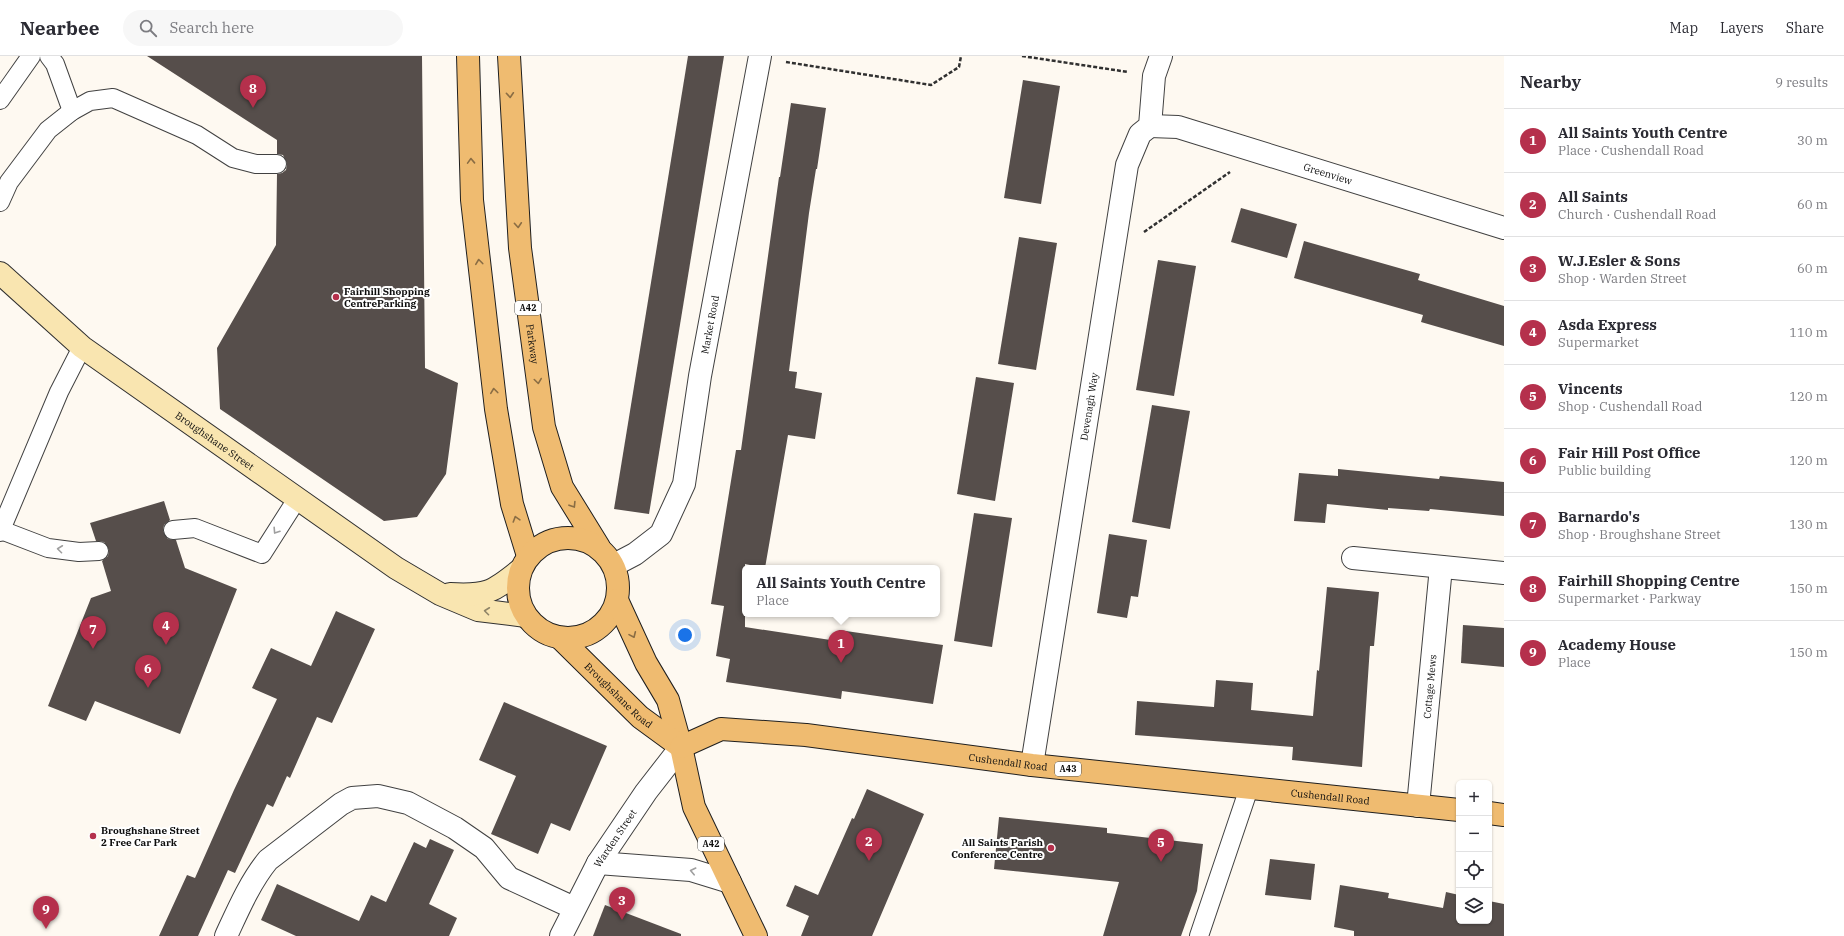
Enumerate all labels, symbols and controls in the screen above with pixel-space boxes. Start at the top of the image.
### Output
search box [123,10,403,46]
text: Nearbee [20,16,99,40]
icon: search [137,17,159,39]
text: Search here [169,18,254,37]
text: Map [1670,19,1698,37]
text: Layers [1720,19,1764,37]
text: Share [1786,19,1824,37]
text: Nearby [1520,71,1581,93]
text: 9 results [1775,74,1828,91]
pin: 8 [240,75,266,108]
one-way arrow [505,92,514,98]
text: All Saints Youth Centre [1558,123,1727,142]
text: 1 [1529,132,1537,149]
text: 30 m [1797,132,1828,149]
text: Place · Cushendall Road [1558,142,1704,159]
one-way arrow [466,158,475,164]
street label: Greenview [1302,160,1354,188]
text: All Saints [1558,187,1628,206]
text: 2 [1529,196,1537,213]
text: 60 m [1797,196,1828,213]
text: Church · Cushendall Road [1558,206,1716,223]
one-way arrow [514,222,523,228]
text: W.J.Esler & Sons [1558,251,1680,270]
one-way arrow [475,259,484,265]
text: 3 [1529,260,1537,277]
text: 60 m [1797,260,1828,277]
text: Shop · Warden Street [1558,270,1687,287]
place label: Fairhill Shopping CentreParking [344,285,430,310]
marker: Fairhill Shopping CentreParking [331,292,341,302]
street label: Market Road [698,294,722,355]
road number: A42 [515,301,541,315]
text: Asda Express [1558,315,1657,334]
street label: Parkway [523,323,542,365]
text: 4 [1529,324,1537,341]
text: 110 m [1789,324,1828,341]
text: Supermarket [1558,334,1639,351]
street label: Devenagh Way [1077,371,1101,441]
one-way arrow [533,378,542,385]
text: Vincents [1558,379,1623,398]
one-way arrow [490,388,499,394]
text: 5 [1529,388,1537,405]
text: 120 m [1789,388,1828,405]
text: Shop · Cushendall Road [1558,398,1702,415]
street label: Broughshane Street [173,409,257,473]
text: Fair Hill Post Office [1558,443,1701,462]
text: 6 [1529,452,1537,469]
text: 120 m [1789,452,1828,469]
text: Public building [1558,462,1651,479]
one-way arrow [568,501,576,508]
text: Barnardo's [1558,507,1640,526]
one-way arrow [512,516,521,523]
text: 7 [1529,516,1537,533]
text: 130 m [1789,516,1828,533]
text: Shop · Broughshane Street [1558,526,1721,543]
one-way arrow [274,527,281,534]
one-way arrow [57,545,63,554]
popup [742,565,940,617]
text: Fairhill Shopping Centre [1558,571,1740,590]
text: All Saints Youth Centre [756,573,926,592]
text: 8 [1529,580,1537,597]
text: 150 m [1789,580,1828,597]
text: Supermarket · Parkway [1558,590,1701,607]
text: Place [756,592,789,609]
one-way arrow [484,607,490,616]
pin: 4 [153,612,179,645]
pin: 7 [80,616,106,649]
your location [675,625,695,645]
pin: 1 [828,630,854,663]
one-way arrow [628,631,636,639]
text: Academy House [1558,635,1676,654]
text: 9 [1529,644,1537,661]
text: 150 m [1789,644,1828,661]
street label: Cottage Mews [1420,654,1440,719]
text: Place [1558,654,1591,671]
pin: 6 [135,655,161,688]
street label: Broughshane Road [582,660,655,731]
street label: Cushendall Road [968,751,1048,774]
road number: A43 [1055,762,1081,776]
map controls [1456,780,1492,924]
button: + [1456,780,1492,816]
street label: Cushendall Road [1290,786,1370,808]
street label: Warden Street [591,806,640,870]
button: − [1456,816,1492,852]
place label: Broughshane Street 2 Free Car Park [101,824,200,849]
pin: 2 [856,828,882,861]
pin: 5 [1148,829,1174,862]
marker: Broughshane Street 2 Free Car Park [88,831,98,841]
place label: All Saints Parish Conference Centre [951,836,1043,861]
road number: A42 [698,837,724,851]
marker: All Saints Parish Conference Centre [1046,843,1056,853]
button: locate [1456,852,1492,888]
one-way arrow [689,867,696,875]
pin: 3 [609,887,635,920]
button: layers [1456,888,1492,924]
pin: 9 [33,896,59,929]

